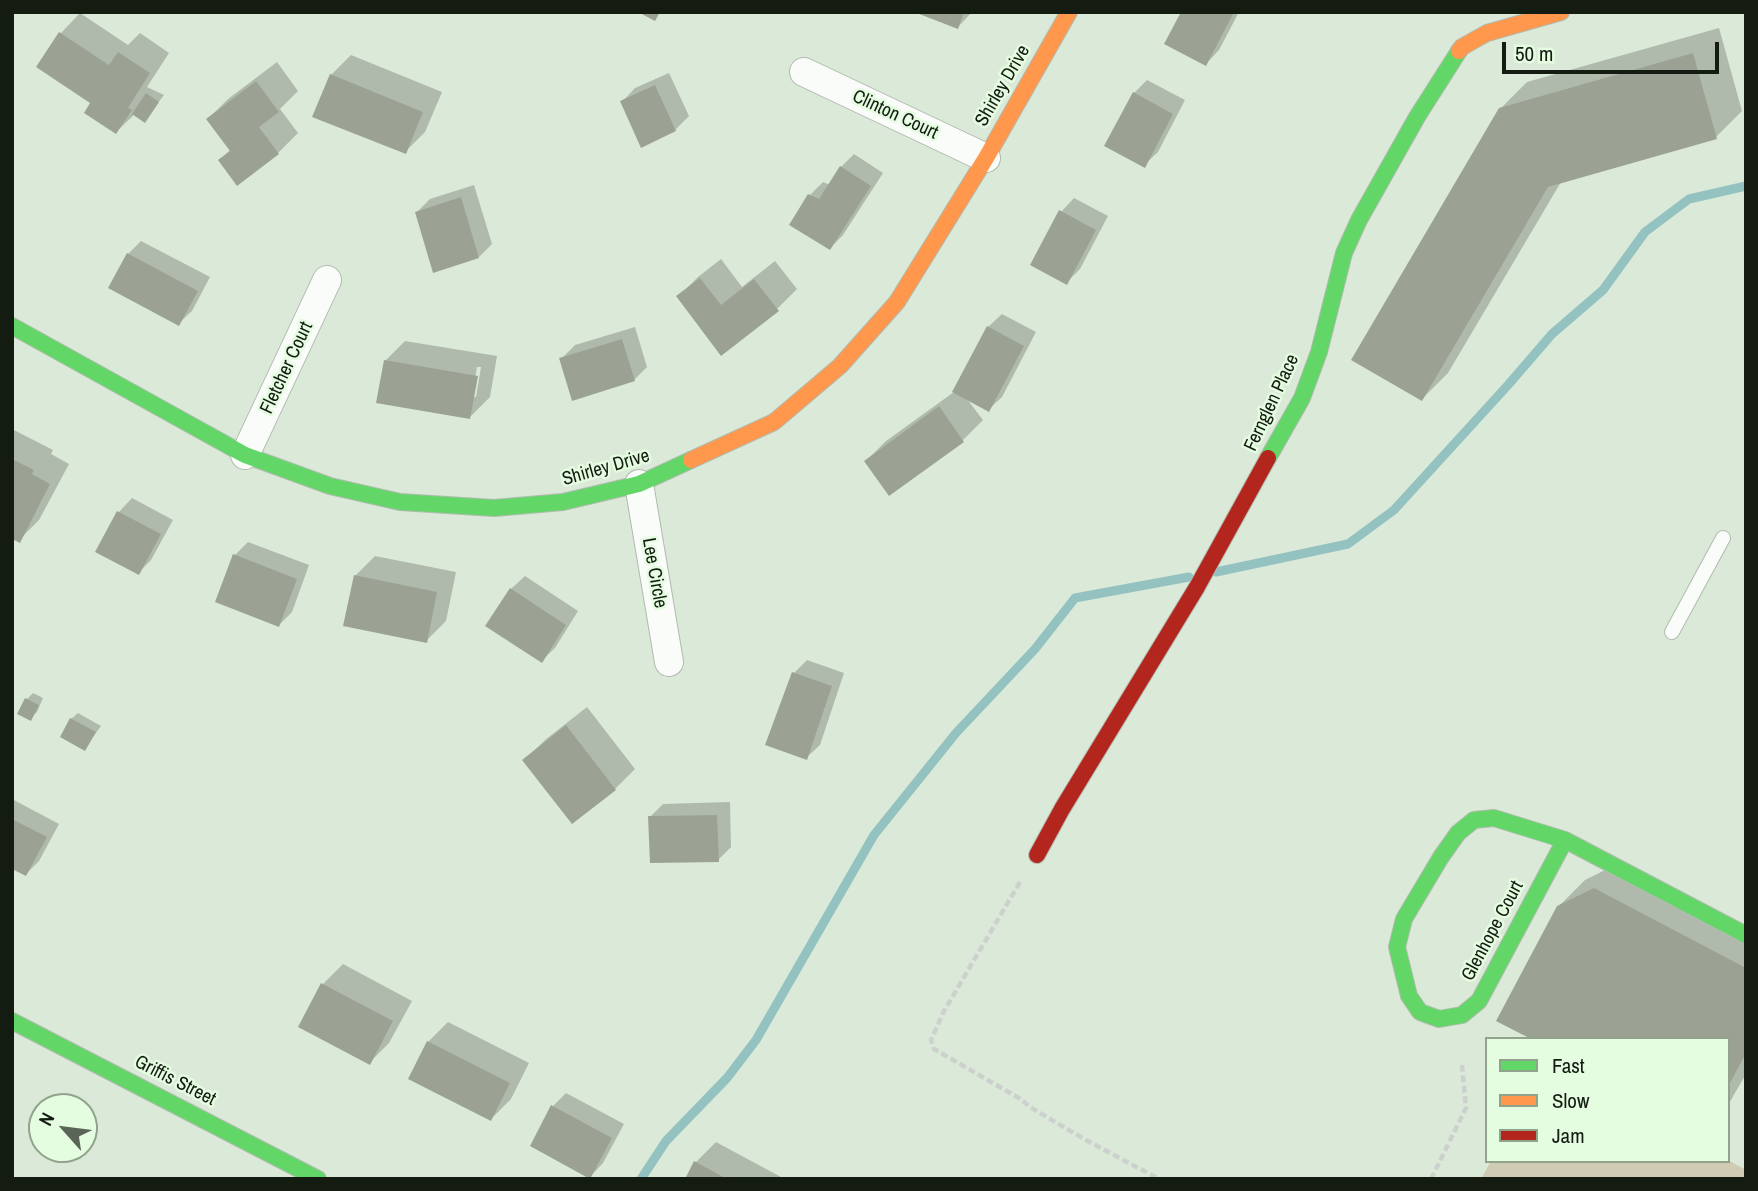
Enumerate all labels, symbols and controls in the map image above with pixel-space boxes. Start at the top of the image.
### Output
scale bar [1506,28,1723,72]
text: 50 m [1515,39,1553,68]
street label: Shirley Drive [971,41,1035,131]
street label: Clinton Court [849,85,941,145]
street label: Fletcher Court [256,318,318,418]
street label: Fernglen Place [1240,351,1304,455]
street label: Shirley Drive [560,445,652,491]
street label: Lee Circle [637,536,671,610]
street label: Glenhope Court [1457,877,1529,985]
legend [1485,1037,1730,1163]
street label: Griffis Street [131,1051,219,1111]
text: Fast [1552,1051,1585,1080]
text: Slow [1552,1086,1589,1115]
north arrow [28,1093,98,1163]
text: N [32,1108,60,1130]
text: Jam [1552,1121,1585,1150]

